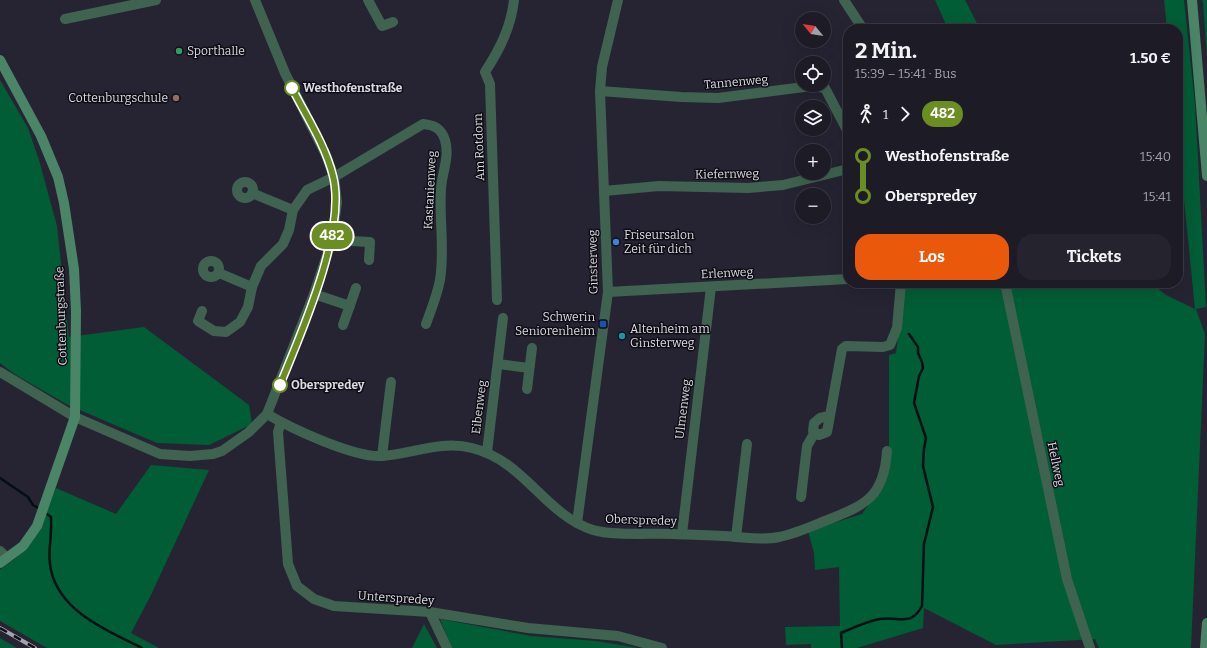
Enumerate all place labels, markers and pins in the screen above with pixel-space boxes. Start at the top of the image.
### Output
place label: Sporthalle [187,44,245,58]
marker: Sporthalle [174,46,184,56]
marker: Westhofenstraße [284,80,300,96]
place label: Westhofenstraße [303,81,403,95]
place label: Cottenburgschule [68,91,168,105]
marker: Cottenburgschule [171,93,181,103]
place label: Friseursalon Zeit für dich [624,228,695,256]
marker: Friseursalon Zeit für dich [611,237,621,247]
place label: Schwerin Seniorenheim [515,310,596,338]
marker: Schwerin Seniorenheim [598,319,608,329]
place label: Altenheim am Ginsterweg [630,322,710,350]
marker: Altenheim am Ginsterweg [617,331,627,341]
marker: Oberspredey [272,377,288,393]
place label: Oberspredey [291,378,365,392]

